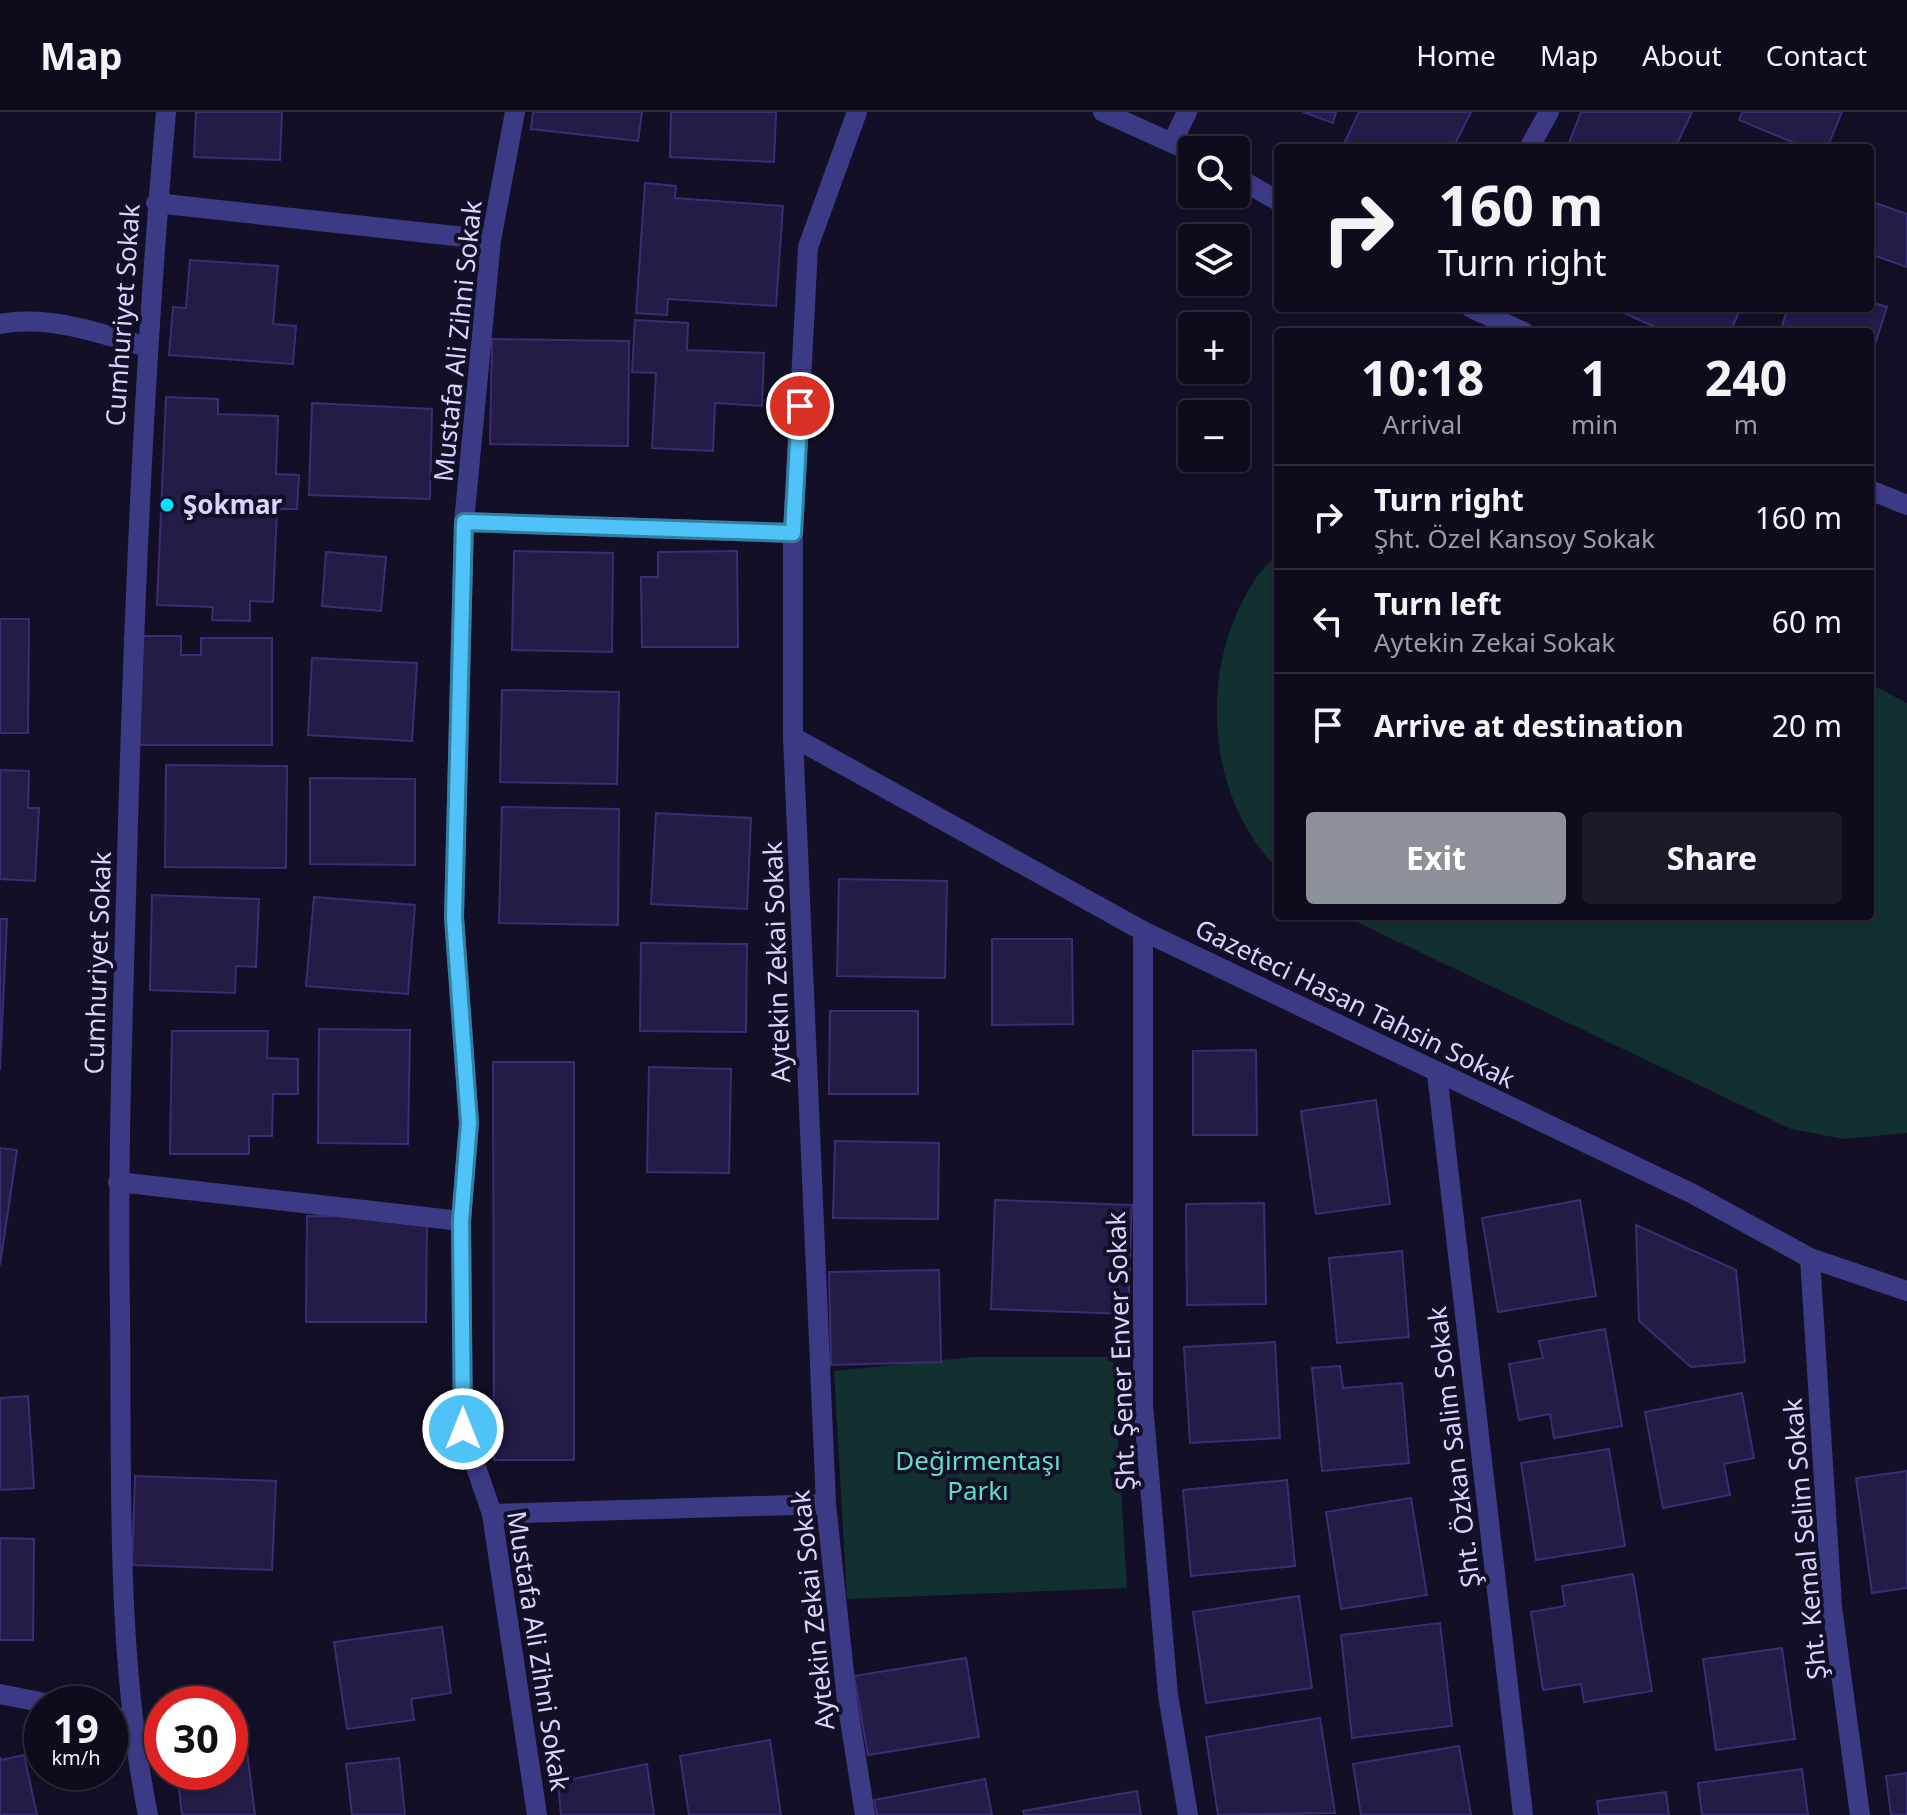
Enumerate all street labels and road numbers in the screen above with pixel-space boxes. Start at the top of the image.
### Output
street label: Mustafa Ali Zihni Sokak [424,198,490,483]
street label: Cumhuriyet Sokak [96,202,148,427]
street label: Aytekin Zekai Sokak [754,841,798,1083]
street label: Cumhuriyet Sokak [75,851,119,1075]
street label: Gazeteci Hasan Tahsin Sokak [1190,910,1521,1096]
street label: Şht. Şener Enver Sokak [1097,1211,1143,1491]
street label: Şht. Özkan Salim Sokak [1418,1304,1488,1590]
street label: Şht. Kemal Selim Sokak [1774,1397,1834,1681]
street label: Aytekin Zekai Sokak [781,1488,843,1732]
street label: Mustafa Ali Zihni Sokak [499,1508,579,1793]

